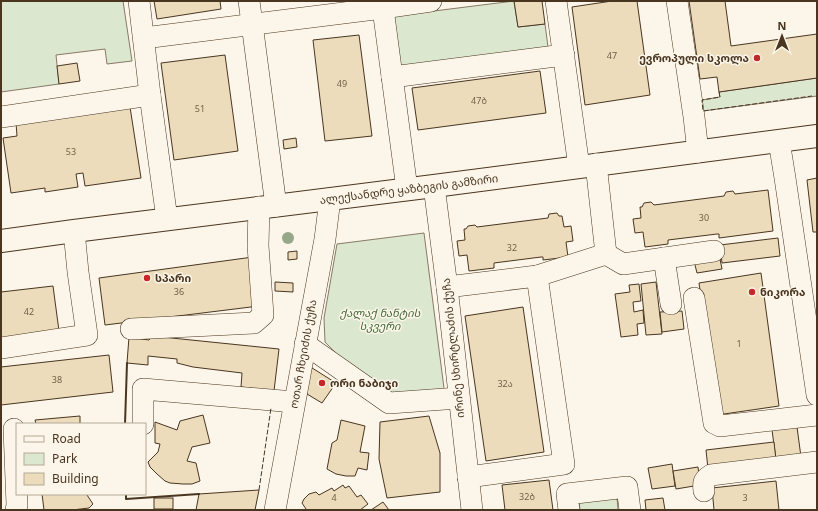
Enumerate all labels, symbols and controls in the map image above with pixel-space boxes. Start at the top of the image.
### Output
north arrow [762,16,802,56]
text: N [778,18,786,33]
house number: 47 [607,49,617,62]
place label: ევროპული სკოლა [639,50,749,65]
marker: ევროპული სკოლა [752,53,762,63]
house number: 49 [337,77,347,90]
house number: 47ბ [471,94,487,107]
house number: 51 [195,102,205,115]
house number: 53 [66,145,76,158]
street label: ალექსანდრე ყაზბეგის გამზირი [319,170,499,207]
house number: 30 [699,211,709,224]
house number: 32 [507,241,517,254]
place label: სპარი [155,270,191,285]
marker: სპარი [142,273,152,283]
street label: ირინე სხირტლაძის ქუჩა [438,277,467,419]
place label: ნიკორა [760,284,805,299]
house number: 36 [174,285,184,298]
marker: ნიკორა [747,287,757,297]
street label: ოთარ ჩხეიძის ქუჩა [286,298,319,410]
house number: 42 [24,305,34,318]
park label: ქალაქ ნანტის სკვერი [340,305,421,333]
house number: 1 [736,337,742,350]
house number: 38 [52,373,62,386]
place label: ორი ნაბიჯი [330,375,399,390]
house number: 32ა [497,377,513,390]
marker: ორი ნაბიჯი [317,378,327,388]
legend [16,423,146,495]
text: Road [52,430,81,447]
text: Park [52,450,78,467]
text: Building [52,470,99,487]
house number: 32ბ [519,490,535,503]
house number: 4 [331,491,337,504]
house number: 3 [742,491,748,504]

